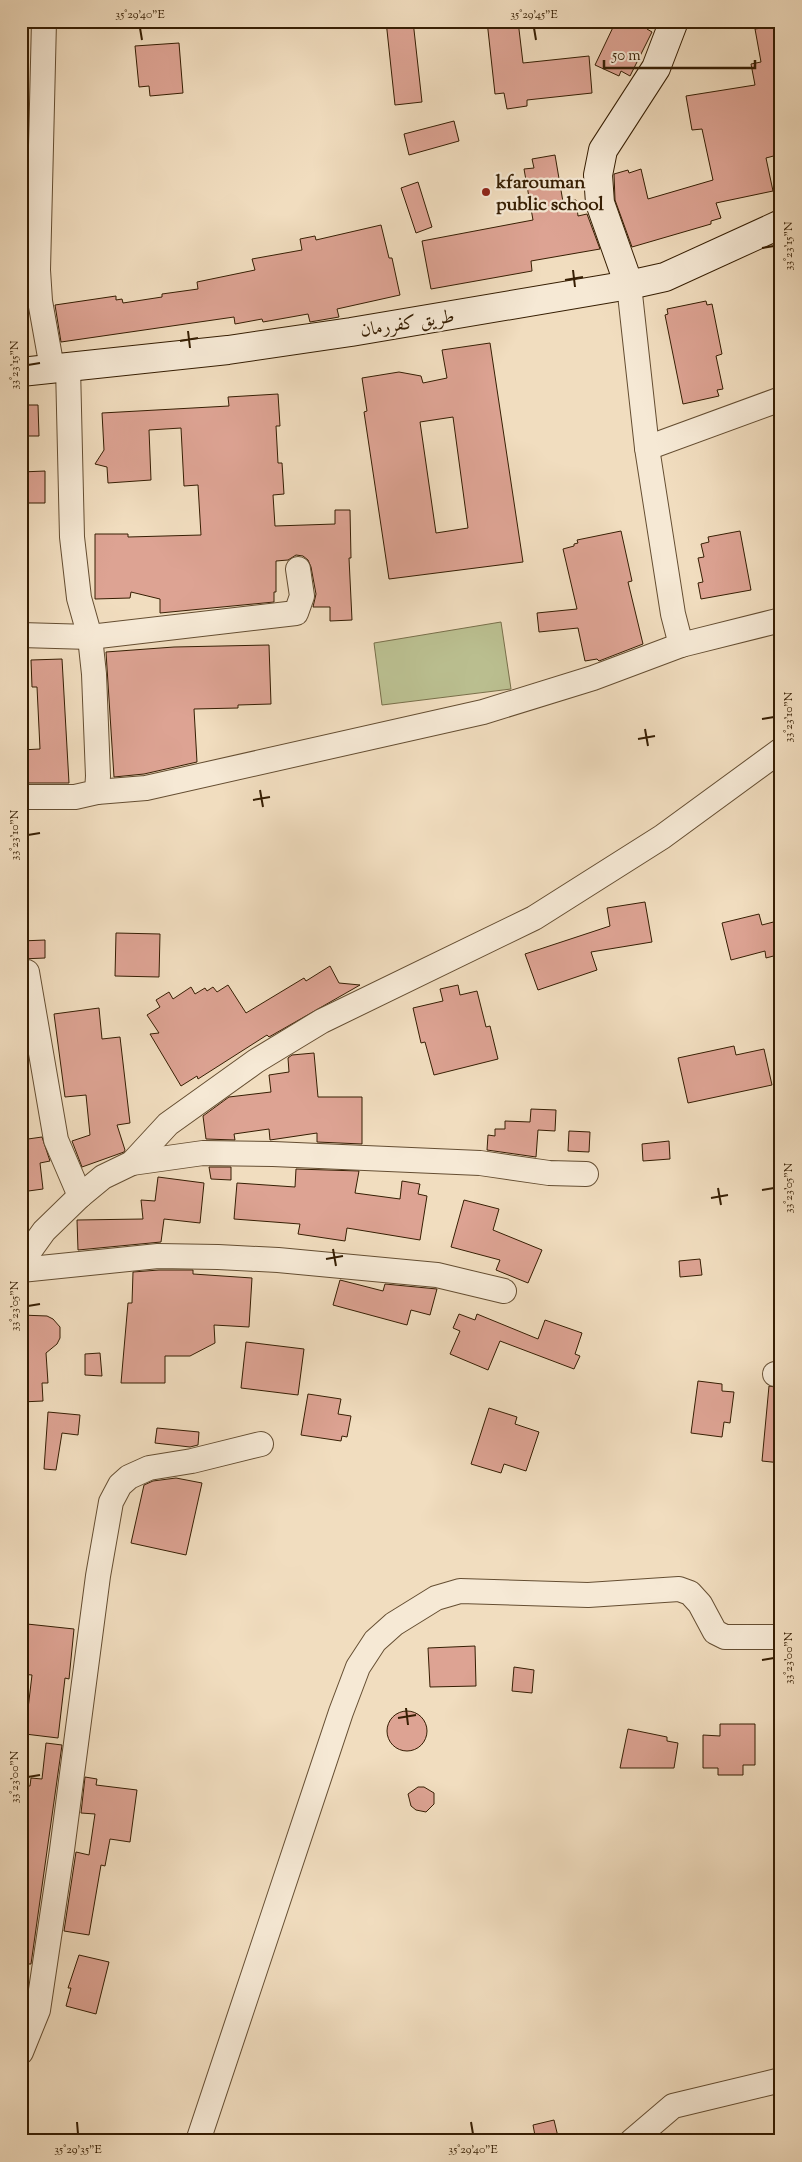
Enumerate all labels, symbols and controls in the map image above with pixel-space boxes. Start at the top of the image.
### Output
text: 35°29'40"E [115,6,165,24]
text: 35°29'45"E [510,6,559,24]
scale bar [604,38,756,70]
text: 50 m [611,46,641,67]
place label: kfarouman public school [495,170,604,219]
marker: kfarouman public school [480,186,492,198]
text: 33°23'15"N [780,221,798,271]
street label: طريق كفررمان [358,304,457,345]
text: 33°23'15"N [6,340,24,390]
text: 33°23'10"N [780,691,798,742]
text: 33°23'10"N [6,809,24,860]
text: 33°23'05"N [780,1162,798,1213]
text: 33°23'05"N [6,1280,24,1331]
text: 33°23'00"N [780,1631,798,1684]
text: 33°23'00"N [6,1750,24,1803]
text: 35°29'35"E [54,2141,103,2159]
text: 35°29'40"E [448,2141,498,2159]

